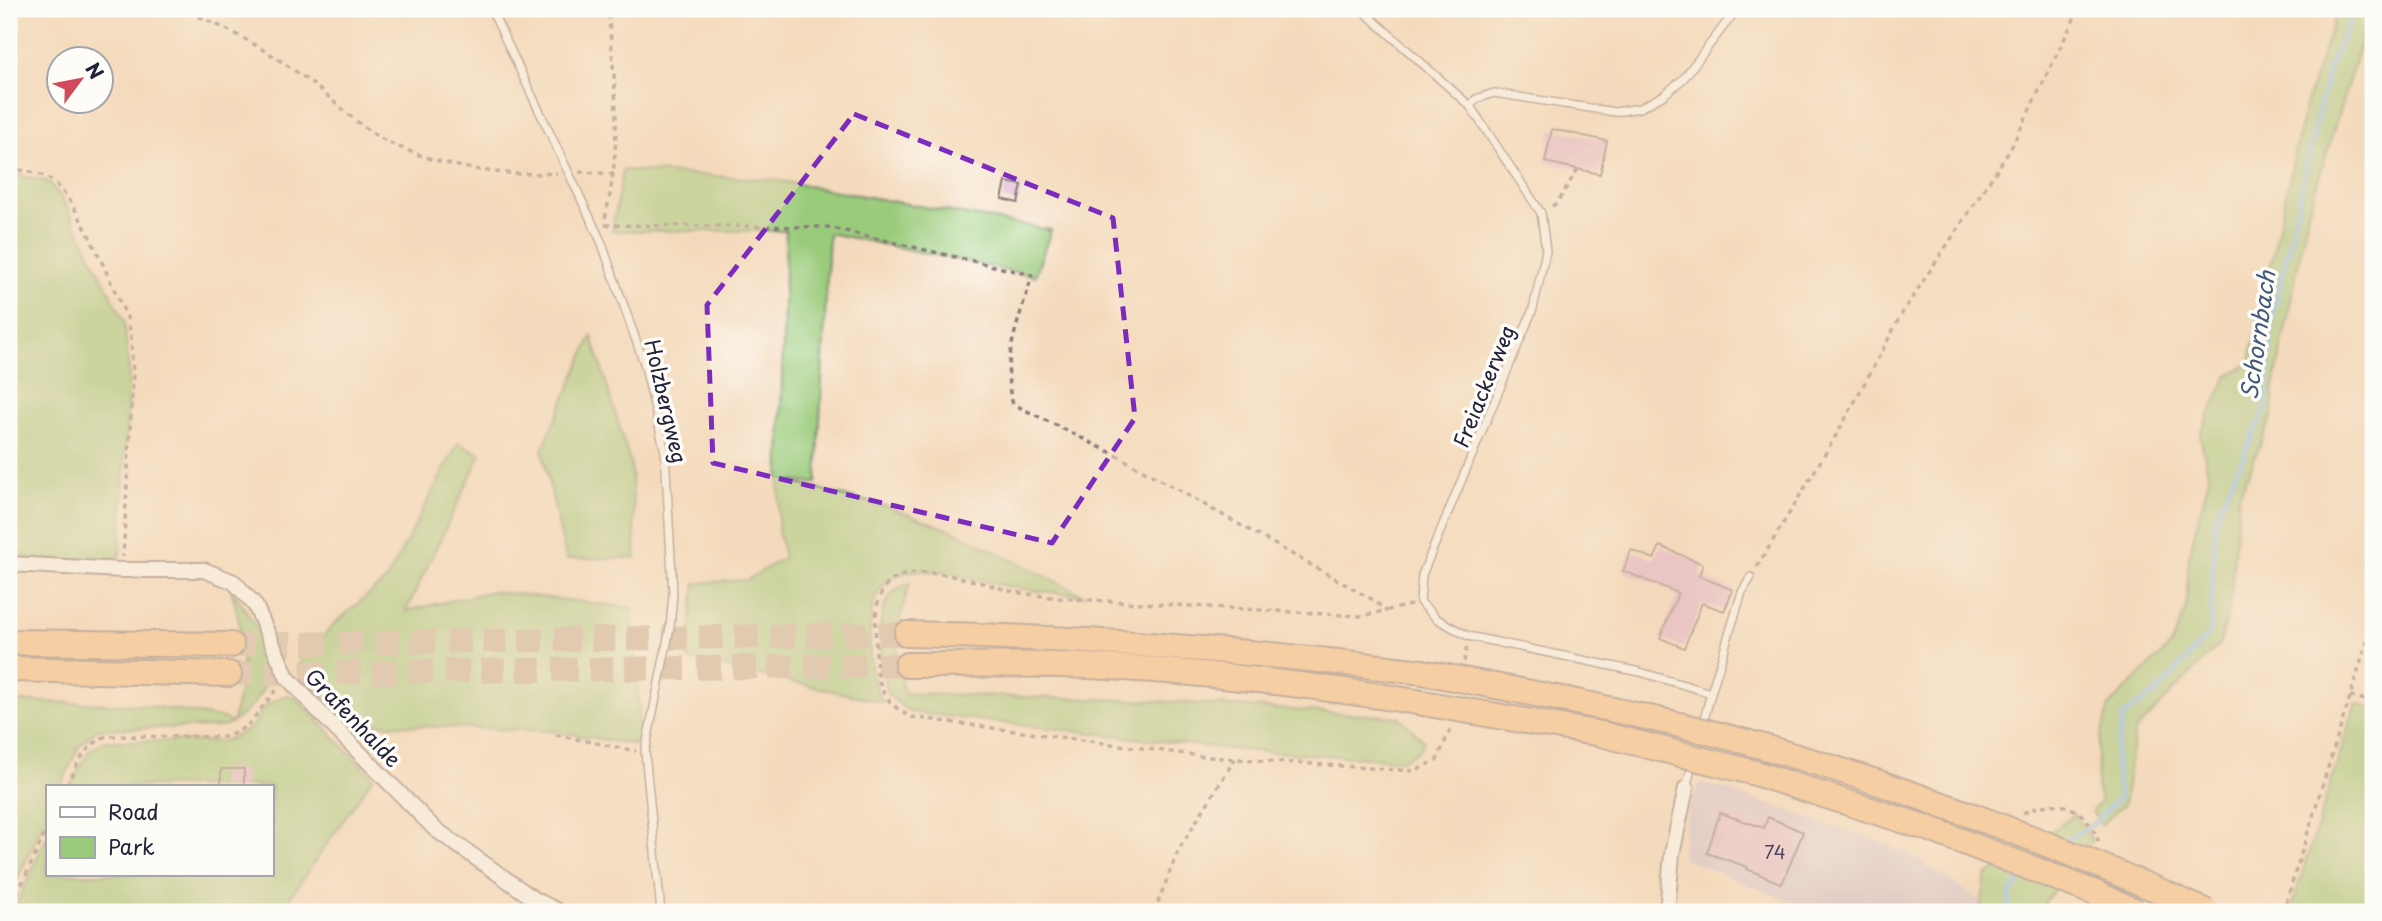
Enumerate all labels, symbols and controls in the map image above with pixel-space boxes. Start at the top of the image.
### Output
north arrow [46,46,116,116]
text: N [79,57,111,84]
water label: Schornbach [2231,268,2283,402]
street label: Freiackerweg [1444,320,1522,452]
street label: Holzbergweg [637,336,697,466]
street label: Grafenhalde [299,660,409,774]
legend [46,785,273,876]
text: Road [108,795,159,827]
text: Park [108,830,155,862]
house number: 74 [1764,838,1786,865]

